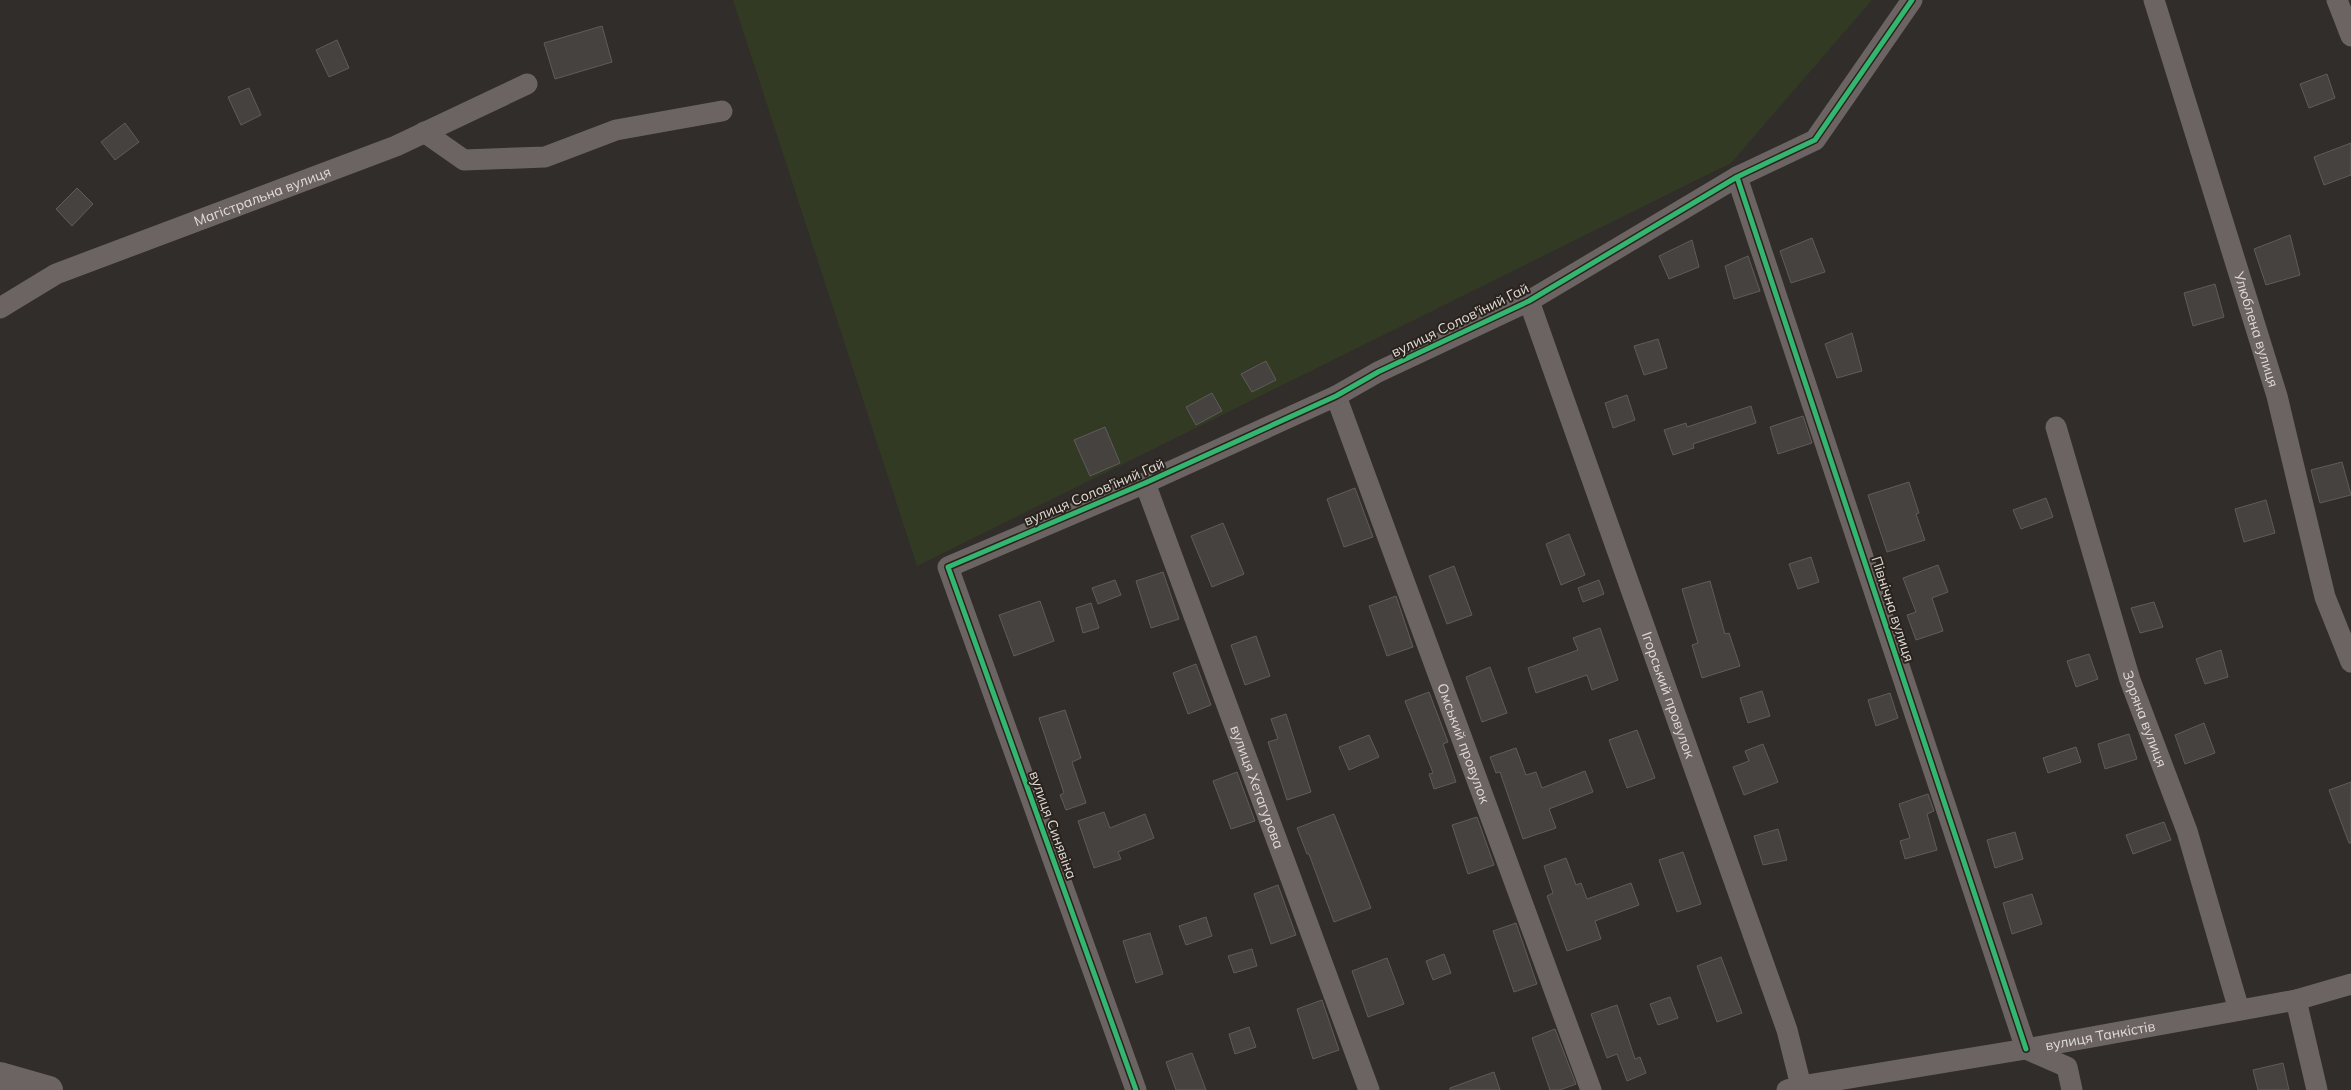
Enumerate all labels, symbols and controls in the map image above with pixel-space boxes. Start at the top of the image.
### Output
street label: Магістральна вулиця [191,162,333,230]
street label: Улюблена вулиця [2230,269,2283,389]
street label: вулиця Солов'їний Гай [1388,279,1532,361]
street label: вулиця Солов'їний Гай [1021,454,1167,530]
street label: Північна вулиця [1867,554,1919,664]
street label: Ігорський провулок [1638,629,1699,761]
street label: Зоряна вулиця [2119,668,2171,770]
street label: Омський провулок [1433,681,1494,806]
street label: вулиця Хетагурова [1226,723,1288,851]
street label: вулиця Синявіна [1025,769,1081,881]
street label: вулиця Танкістів [2044,1017,2157,1054]

